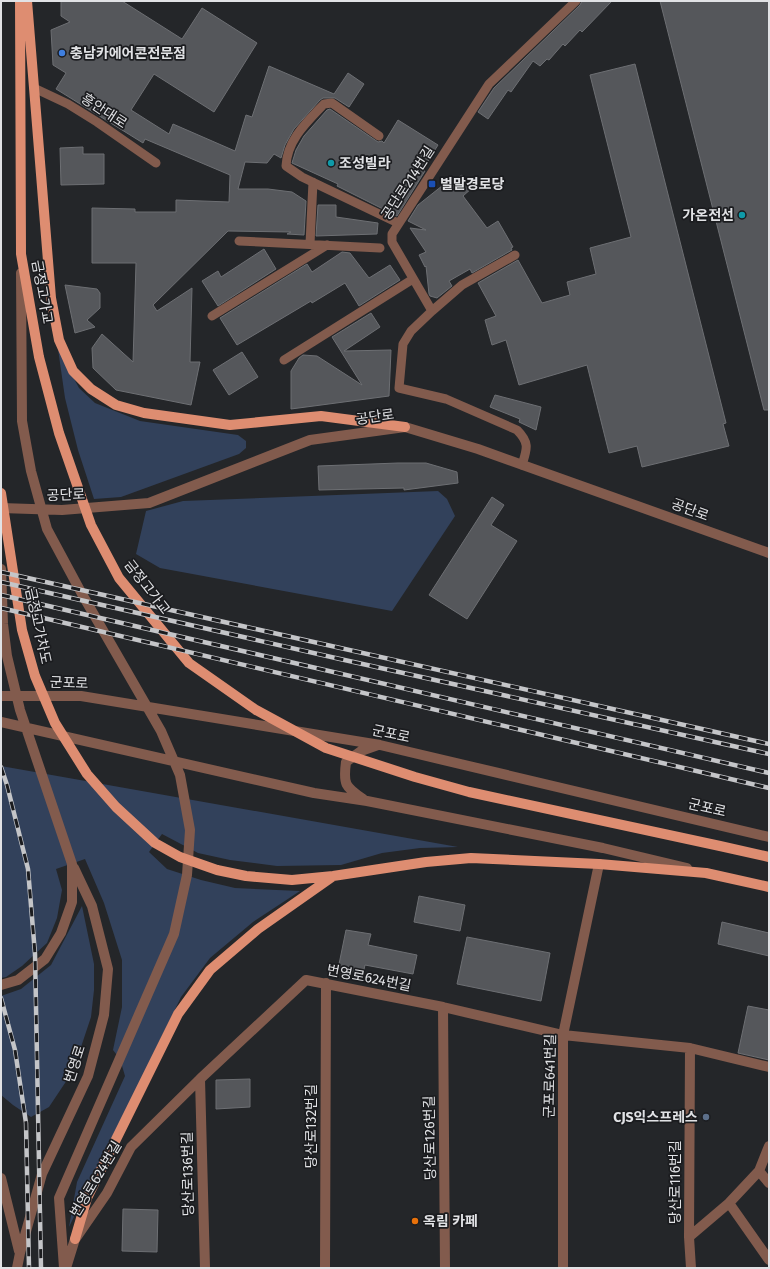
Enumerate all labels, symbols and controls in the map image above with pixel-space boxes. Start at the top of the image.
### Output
place label: 충남카에어콘전문점 [70,45,186,62]
marker: 충남카에어콘전문점 [57,48,67,58]
street label: 흥안대로 [78,90,130,132]
street label: 공단로214번길 [378,143,438,223]
place label: 조성빌라 [339,155,391,172]
marker: 조성빌라 [326,158,336,168]
place label: 벌말경로당 [440,176,505,193]
marker: 벌말경로당 [427,179,437,189]
place label: 가온전선 [682,207,734,224]
marker: 가온전선 [737,210,747,220]
street label: 금정고가교 [28,259,56,325]
street label: 공단로 [355,406,395,428]
street label: 공단로 [46,486,86,504]
street label: 공단로 [669,495,711,525]
street label: 금정고가교 [120,556,174,618]
street label: 금정고가차도 [22,586,54,666]
street label: 군포로 [49,674,89,692]
street label: 군포로 [370,722,412,746]
street label: 군포로 [686,795,728,821]
street label: 번영로624번길 [325,961,413,995]
street label: 군포로641번길 [541,1034,559,1118]
street label: 번영로 [61,1043,89,1085]
street label: 당산로132번길 [303,1084,320,1168]
street label: 당산로126번길 [421,1095,439,1181]
place label: CJS익스프레스 [613,1109,698,1126]
marker: CJS익스프레스 [701,1112,711,1122]
street label: 당산로136번길 [179,1131,197,1217]
street label: 번영로624번길 [67,1138,125,1220]
street label: 당산로116번길 [667,1140,684,1224]
place label: 옥림 카페 [423,1213,478,1230]
marker: 옥림 카페 [410,1216,420,1226]

